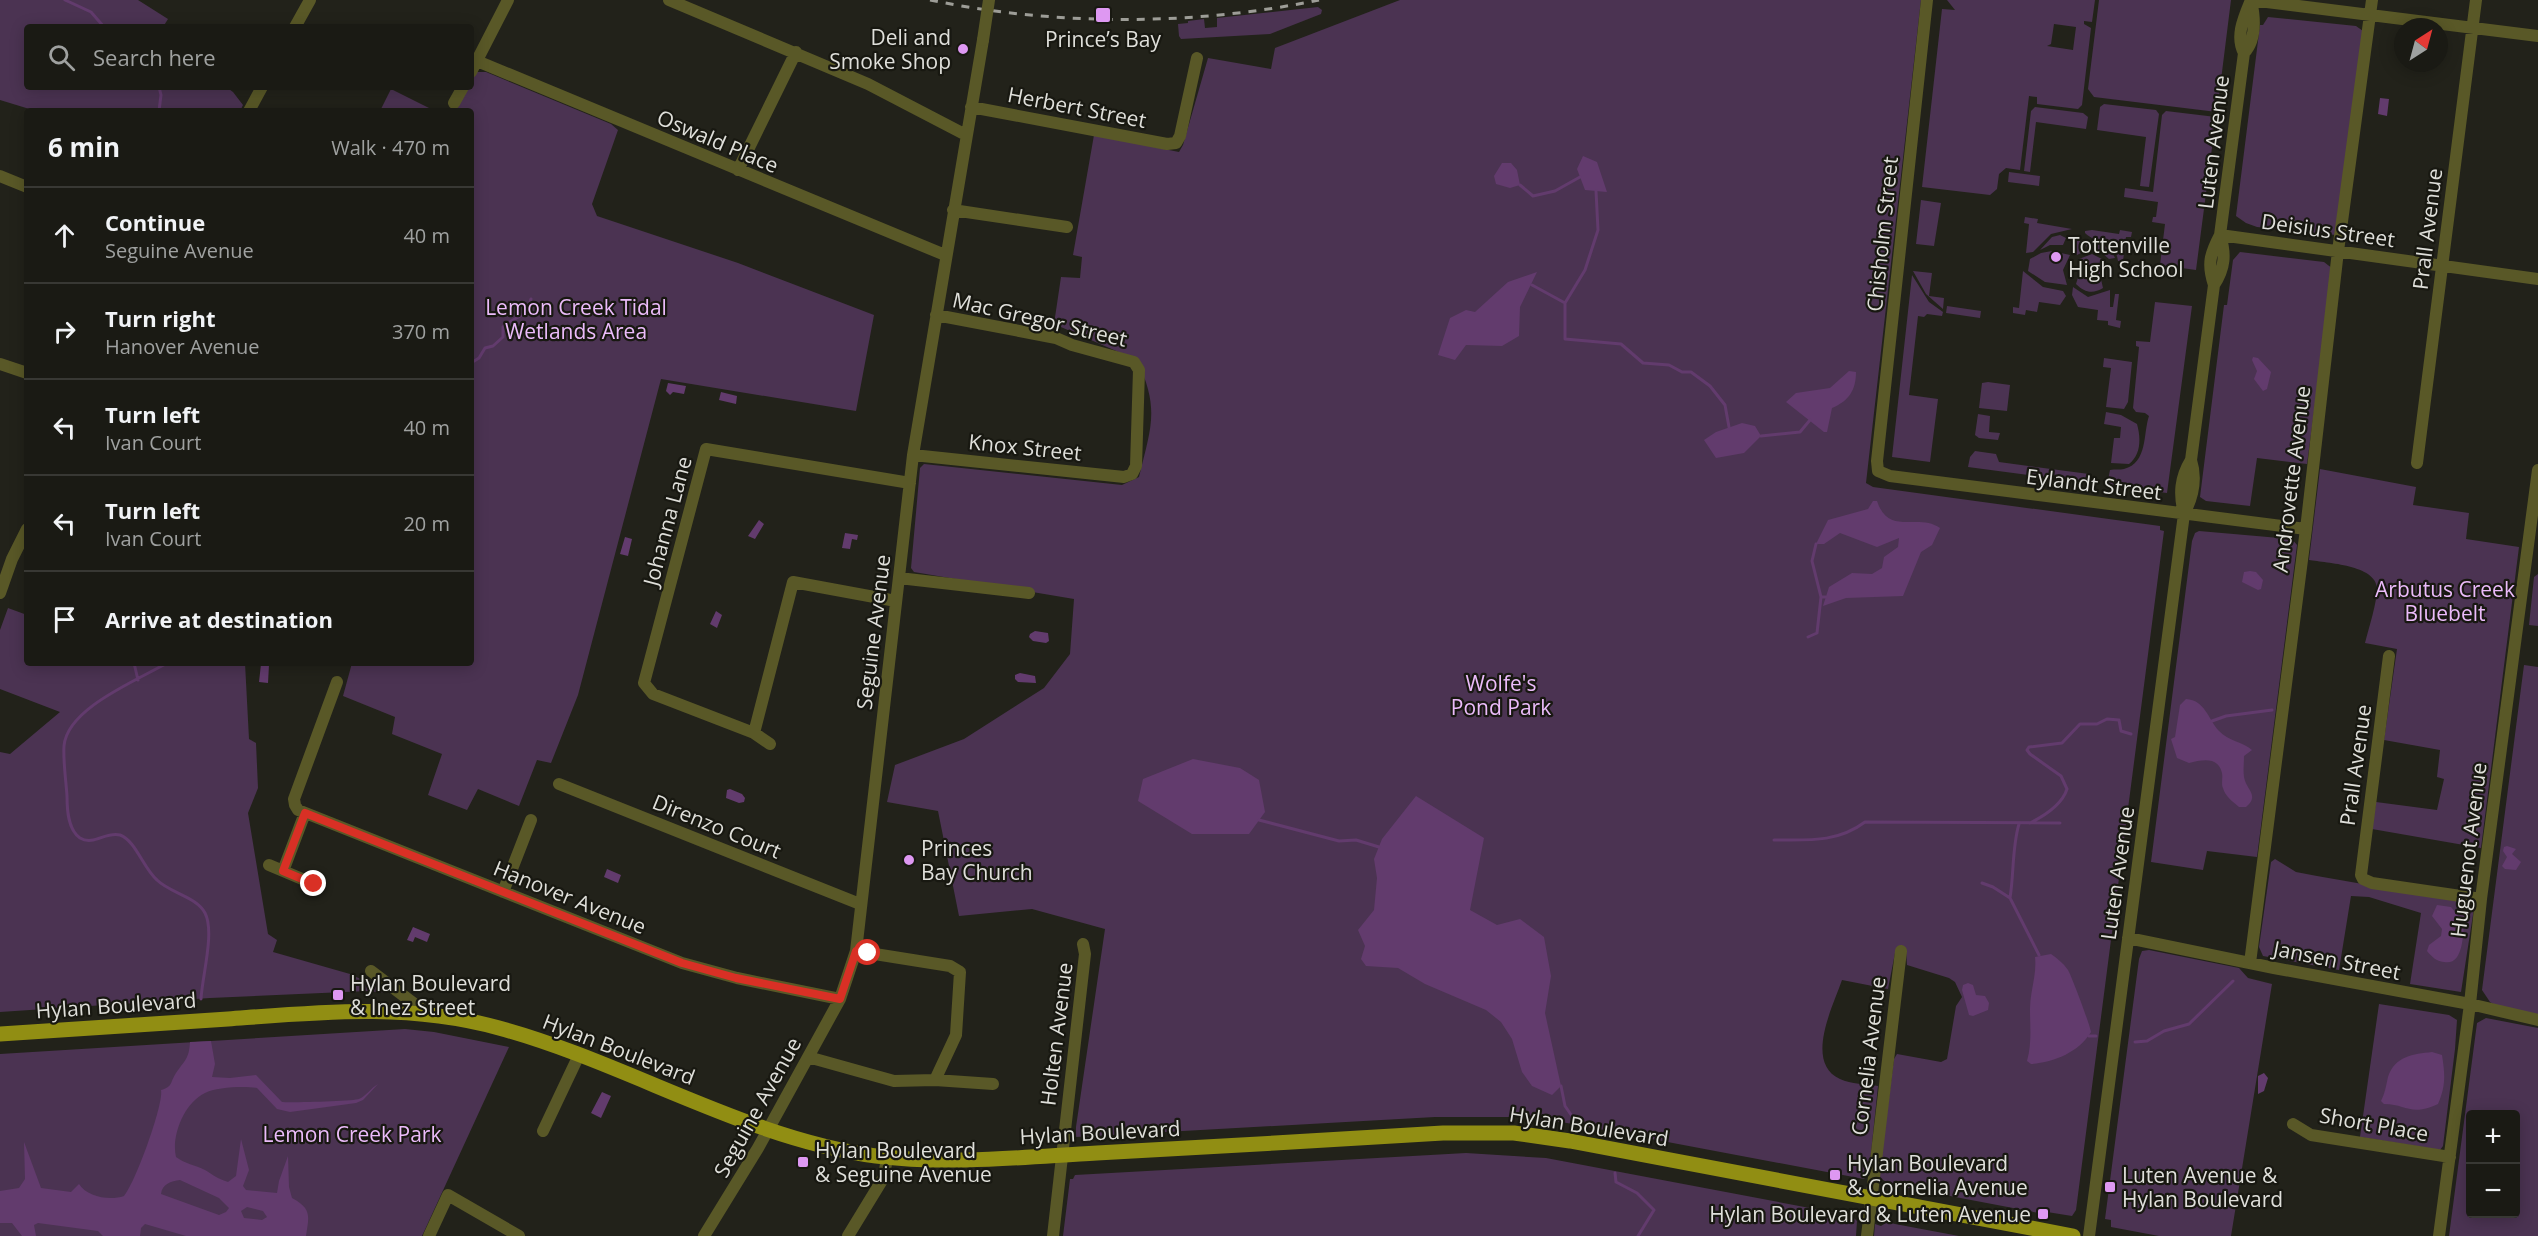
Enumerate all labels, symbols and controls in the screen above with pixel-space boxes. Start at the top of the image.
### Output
marker: Prince’s Bay [1094,6,1112,24]
north arrow [2394,18,2448,72]
place label: Deli and Smoke Shop [829,23,951,75]
search box [24,24,474,90]
place label: Prince’s Bay [1045,25,1161,53]
icon: search [45,41,78,74]
text: Search here [93,42,216,72]
marker: Deli and Smoke Shop [956,42,970,56]
street label: Luten Avenue [2191,74,2235,210]
street label: Herbert Street [1005,80,1149,134]
street label: Oswald Place [653,103,783,179]
text: 6 min [48,129,120,165]
text: Walk · 470 m [331,134,450,161]
street label: Chisholm Street [1860,155,1904,313]
street label: Prall Avenue [2406,167,2448,291]
text: Continue [105,207,205,237]
street label: Deisius Street [2259,207,2397,253]
icon: ahead [48,219,81,252]
text: 40 m [403,222,450,249]
place label: Tottenville High School [2068,231,2184,283]
text: Seguine Avenue [105,237,254,264]
marker: Tottenville High School [2049,250,2063,264]
street label: Mac Gregor Street [950,285,1130,353]
park label: Lemon Creek Tidal Wetlands Area [485,293,667,345]
text: Turn right [105,303,216,333]
icon: right [48,315,81,348]
text: 370 m [392,318,450,345]
text: Hanover Avenue [105,333,259,360]
street label: Androvette Avenue [2266,384,2316,574]
text: Turn left [105,399,200,429]
icon: left [48,411,81,444]
text: 40 m [403,414,450,441]
street label: Knox Street [967,427,1083,467]
text: Ivan Court [105,429,201,456]
street label: Johanna Lane [636,453,698,591]
street label: Eylandt Street [2025,462,2163,506]
text: Turn left [105,495,200,525]
icon: left [48,507,81,540]
text: 20 m [403,510,450,537]
text: Ivan Court [105,525,201,552]
street label: Seguine Avenue [850,553,896,711]
park label: Arbutus Creek Bluebelt [2375,575,2515,627]
icon: arrive [48,603,81,636]
text: Arrive at destination [105,604,333,634]
park label: Wolfe's Pond Park [1451,669,1551,721]
street label: Prall Avenue [2333,703,2377,827]
street label: Huguenot Avenue [2443,761,2493,939]
street label: Direnzo Court [648,787,786,865]
street label: Luten Avenue [2094,804,2140,942]
place label: Princes Bay Church [921,834,1033,886]
marker: Princes Bay Church [902,853,916,867]
street label: Hanover Avenue [490,854,650,940]
route end [300,870,326,896]
street label: Jansen Street [2269,934,2403,986]
route start [854,939,880,965]
street label: Holten Avenue [1033,961,1079,1107]
place label: Hylan Boulevard & Inez Street [350,969,511,1021]
street label: Cornelia Avenue [1844,975,1892,1137]
street label: Hylan Boulevard [35,985,197,1025]
marker: Hylan Boulevard & Inez Street [331,988,345,1002]
street label: Hylan Boulevard [539,1007,699,1091]
street label: Seguine Avenue [707,1032,807,1182]
street label: Hylan Boulevard [1507,1100,1671,1152]
street label: Short Place [2317,1101,2431,1147]
map controls [2466,1110,2520,1218]
button: + [2466,1110,2520,1164]
street label: Hylan Boulevard [1019,1114,1181,1150]
park label: Lemon Creek Park [263,1120,441,1148]
place label: Hylan Boulevard & Seguine Avenue [815,1136,992,1188]
place label: Hylan Boulevard & Cornelia Avenue [1847,1149,2028,1201]
marker: Hylan Boulevard & Seguine Avenue [796,1155,810,1169]
place label: Luten Avenue & Hylan Boulevard [2122,1161,2283,1213]
button: − [2466,1164,2520,1218]
marker: Hylan Boulevard & Cornelia Avenue [1828,1168,1842,1182]
marker: Luten Avenue & Hylan Boulevard [2103,1180,2117,1194]
place label: Hylan Boulevard & Luten Avenue [1709,1200,2031,1228]
marker: Hylan Boulevard & Luten Avenue [2036,1207,2050,1221]

